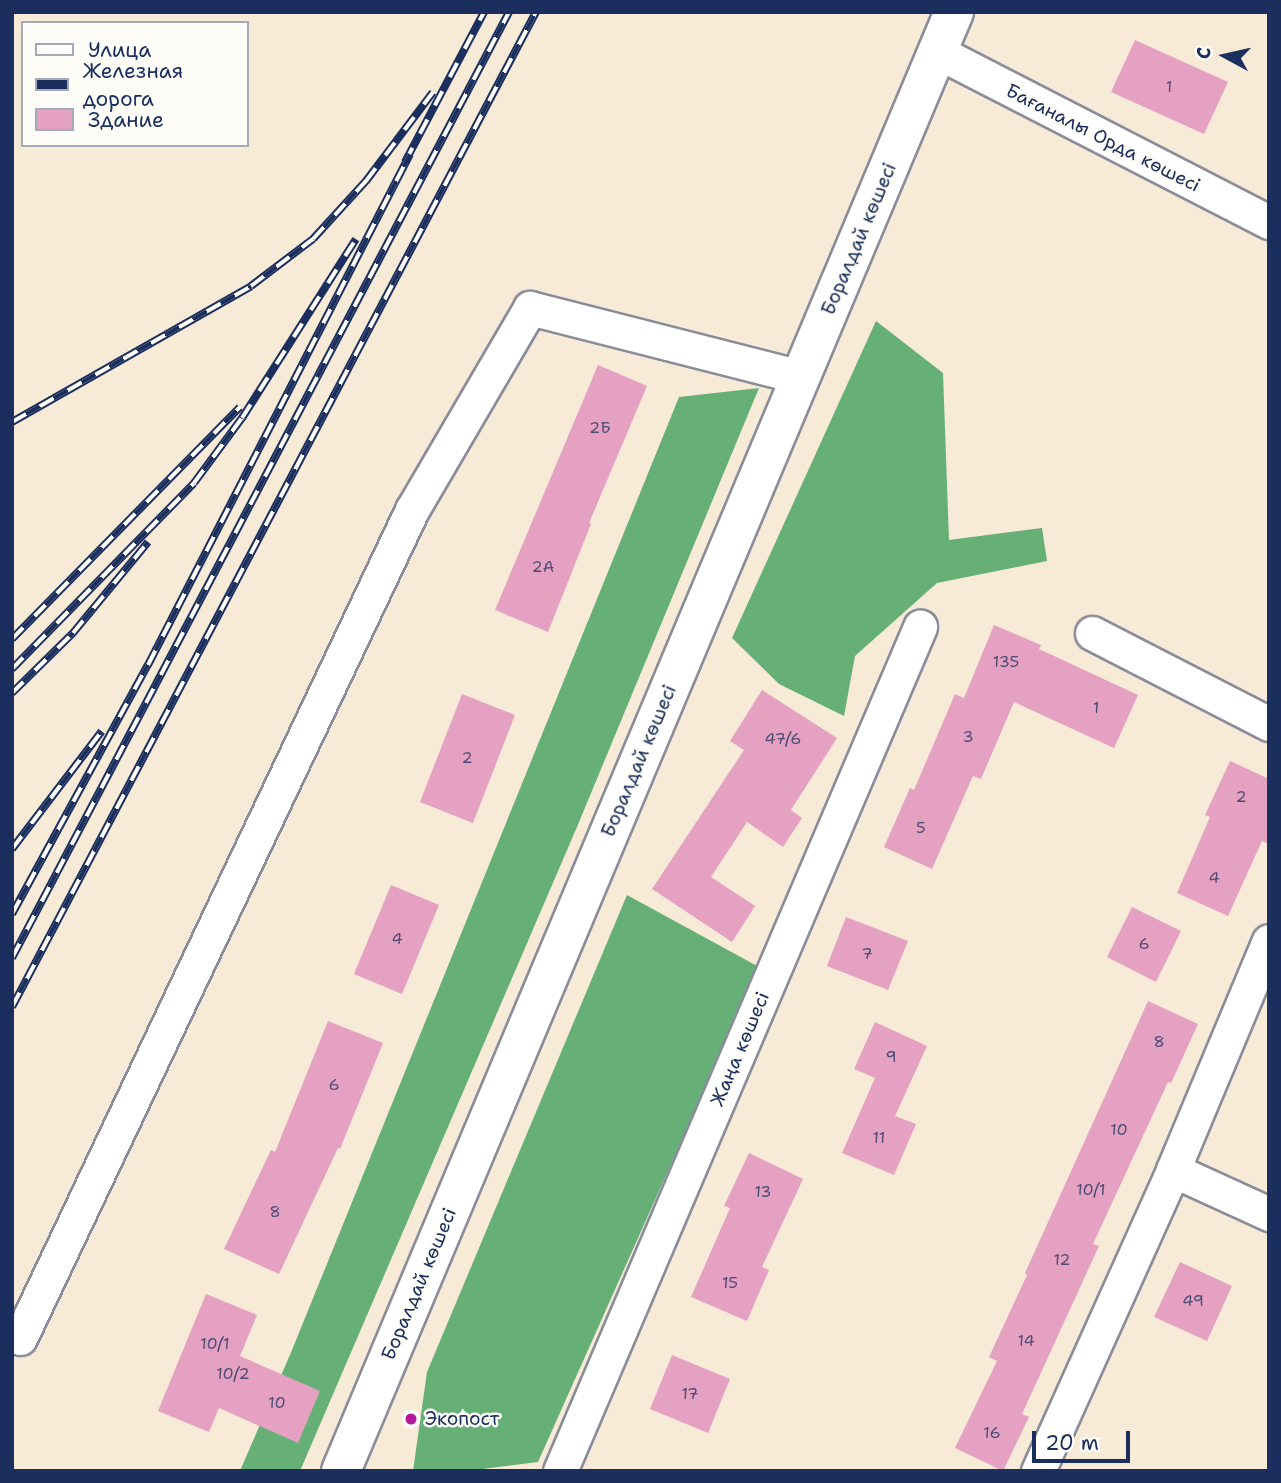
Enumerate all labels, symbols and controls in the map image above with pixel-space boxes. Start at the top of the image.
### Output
legend [21,21,248,147]
north arrow [1190,21,1260,91]
text: Улица [88,36,151,64]
text: С [1191,45,1217,61]
text: Железная дорога [83,57,183,113]
house number: 1 [1166,77,1172,97]
street label: Бағаналы Орда көшесі [1002,79,1204,197]
text: Здание [88,106,164,134]
street label: Боралдай көшесі [817,159,901,319]
house number: 2Б [589,418,611,438]
house number: 2А [532,557,554,577]
house number: 135 [993,652,1019,672]
street label: Боралдай көшесі [597,681,681,841]
house number: 1 [1093,698,1099,718]
house number: 3 [962,727,974,747]
house number: 47/6 [765,729,801,749]
house number: 2 [461,748,473,768]
house number: 2 [1235,787,1247,807]
house number: 5 [916,818,926,838]
house number: 4 [1208,868,1220,888]
house number: 4 [391,929,403,949]
house number: 6 [1138,934,1150,954]
house number: 7 [861,944,873,964]
street label: Жаңа көшесі [706,989,774,1109]
house number: 8 [1153,1032,1165,1052]
house number: 9 [885,1047,897,1067]
house number: 6 [328,1075,340,1095]
house number: 10 [1110,1120,1128,1140]
house number: 11 [873,1128,885,1148]
house number: 10/1 [1076,1180,1106,1200]
house number: 13 [754,1182,772,1202]
house number: 8 [269,1202,281,1222]
street label: Боралдай көшесі [377,1204,461,1364]
house number: 12 [1053,1250,1071,1270]
house number: 15 [722,1273,738,1293]
house number: 49 [1182,1291,1204,1311]
house number: 14 [1017,1331,1035,1351]
house number: 10/1 [200,1334,230,1354]
house number: 10/2 [216,1364,250,1384]
house number: 17 [681,1384,699,1404]
house number: 10 [268,1393,286,1413]
place label: Экопост [425,1408,499,1430]
marker: Экопост [403,1411,419,1427]
scale bar [1036,1416,1134,1460]
house number: 16 [983,1423,1001,1443]
text: 20 m [1045,1429,1099,1457]

